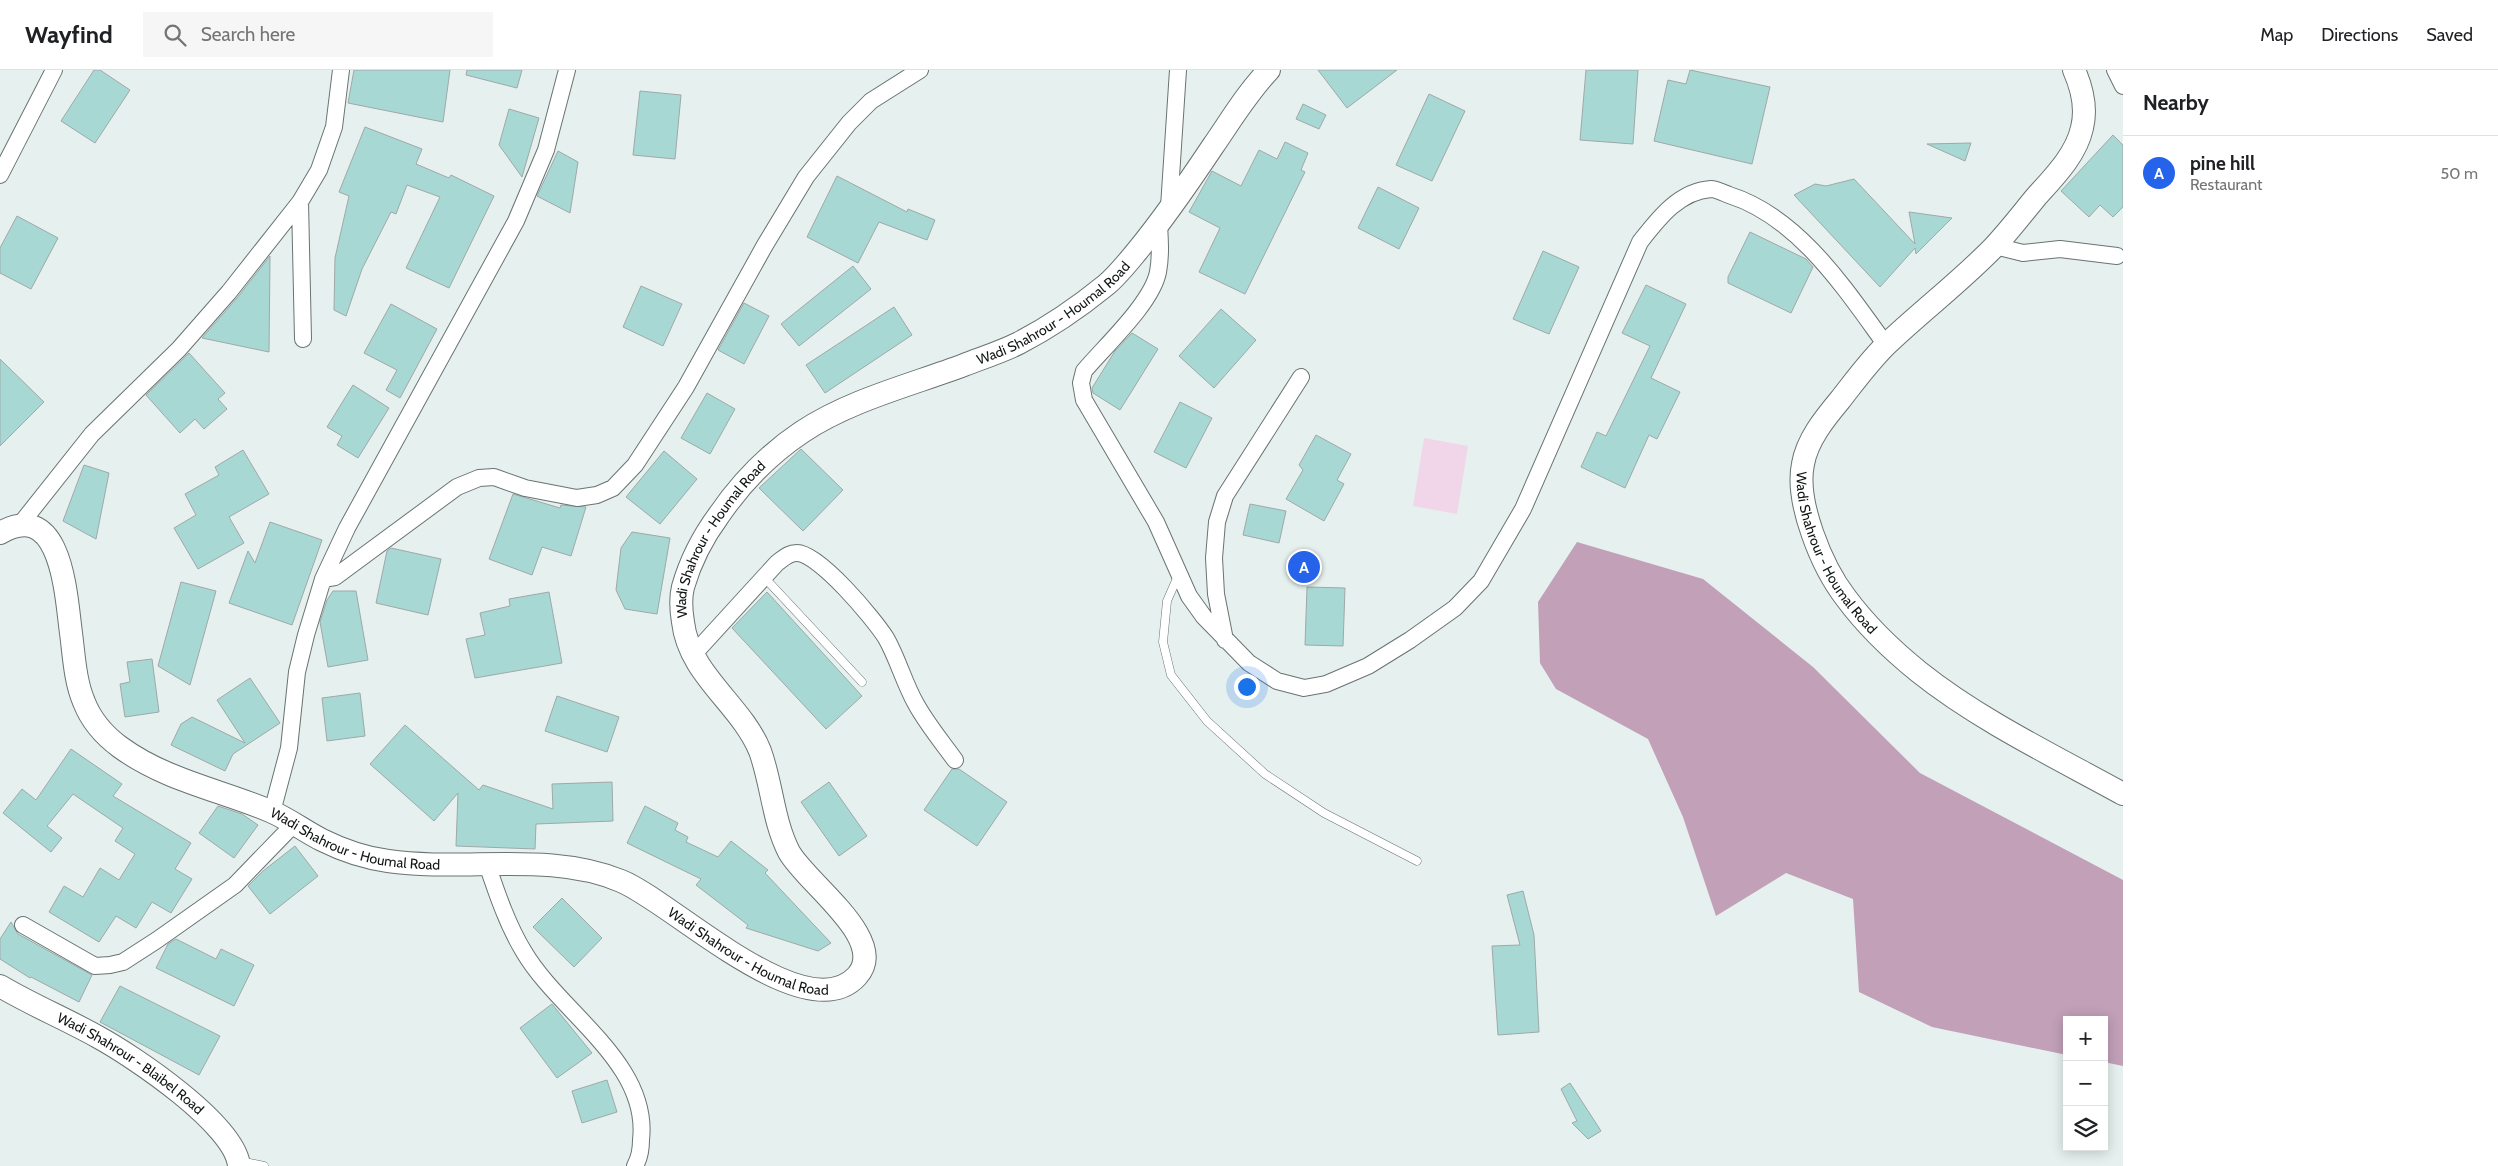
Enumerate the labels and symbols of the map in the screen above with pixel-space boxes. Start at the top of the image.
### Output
street label: Wadi Shahrour - Houmal Road [974,258,1134,369]
street label: Wadi Shahrour - Houmal Road [672,457,769,619]
street label: Wadi Shahrour - Houmal Road [1792,472,1881,638]
pin: A [1288,548,1320,586]
your location [1234,674,1260,700]
street label: Wadi Shahrour - Houmal Road [268,803,440,874]
street label: Wadi Shahrour - Houmal Road [665,903,829,999]
street label: Wadi Shahrour - Blaibel Road [54,1008,208,1118]

